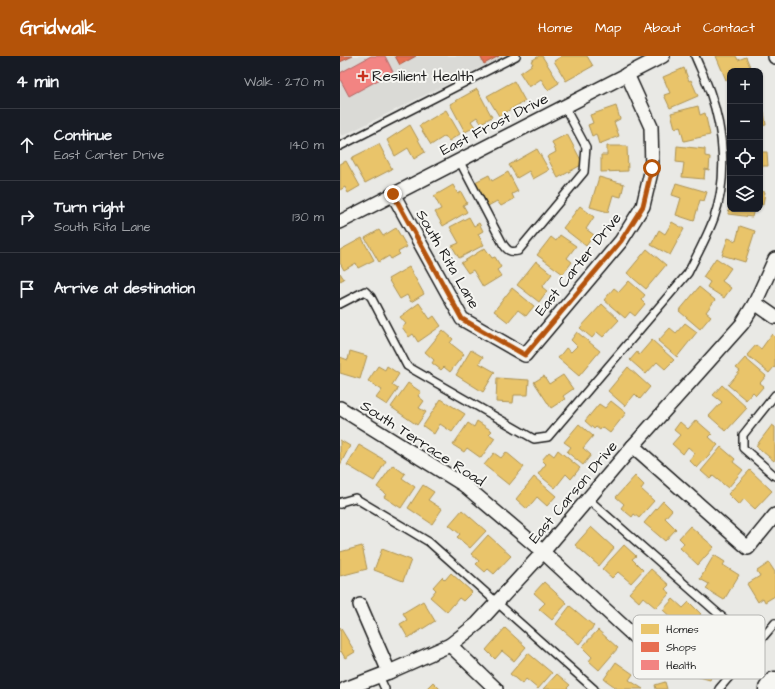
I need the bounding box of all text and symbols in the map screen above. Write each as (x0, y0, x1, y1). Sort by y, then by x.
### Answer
text: Gridwalk (20, 15, 96, 42)
text: Home (538, 18, 573, 38)
text: Map (595, 18, 621, 38)
text: About (643, 18, 681, 38)
text: Contact (703, 18, 755, 38)
place label: Resilient Health (372, 66, 474, 87)
map controls (727, 68, 763, 212)
button: + (727, 68, 763, 104)
text: 4 min (16, 70, 59, 94)
marker: Resilient Health (357, 70, 369, 82)
text: Walk · 270 m (244, 73, 324, 91)
street label: East Frost Drive (436, 88, 552, 161)
button: − (727, 104, 763, 140)
text: Continue (54, 125, 112, 146)
icon: ahead (16, 134, 38, 156)
text: 140 m (290, 136, 324, 154)
button: locate (727, 140, 763, 176)
text: East Carter Drive (54, 146, 164, 164)
route start (643, 159, 661, 177)
button: layers (727, 176, 763, 212)
route end (384, 185, 402, 203)
text: Turn right (54, 197, 125, 218)
icon: right (16, 206, 38, 228)
street label: South Rita Lane (411, 206, 485, 313)
text: 130 m (292, 208, 324, 226)
street label: East Carter Drive (530, 208, 627, 320)
text: South Rita Lane (54, 218, 151, 236)
icon: arrive (16, 278, 38, 300)
text: Arrive at destination (54, 278, 195, 299)
street label: South Terrace Road (356, 395, 489, 492)
street label: East Carson Drive (524, 436, 623, 548)
legend (633, 615, 765, 679)
text: Homes (666, 622, 699, 637)
text: Shops (666, 640, 697, 655)
text: Health (666, 658, 696, 673)

